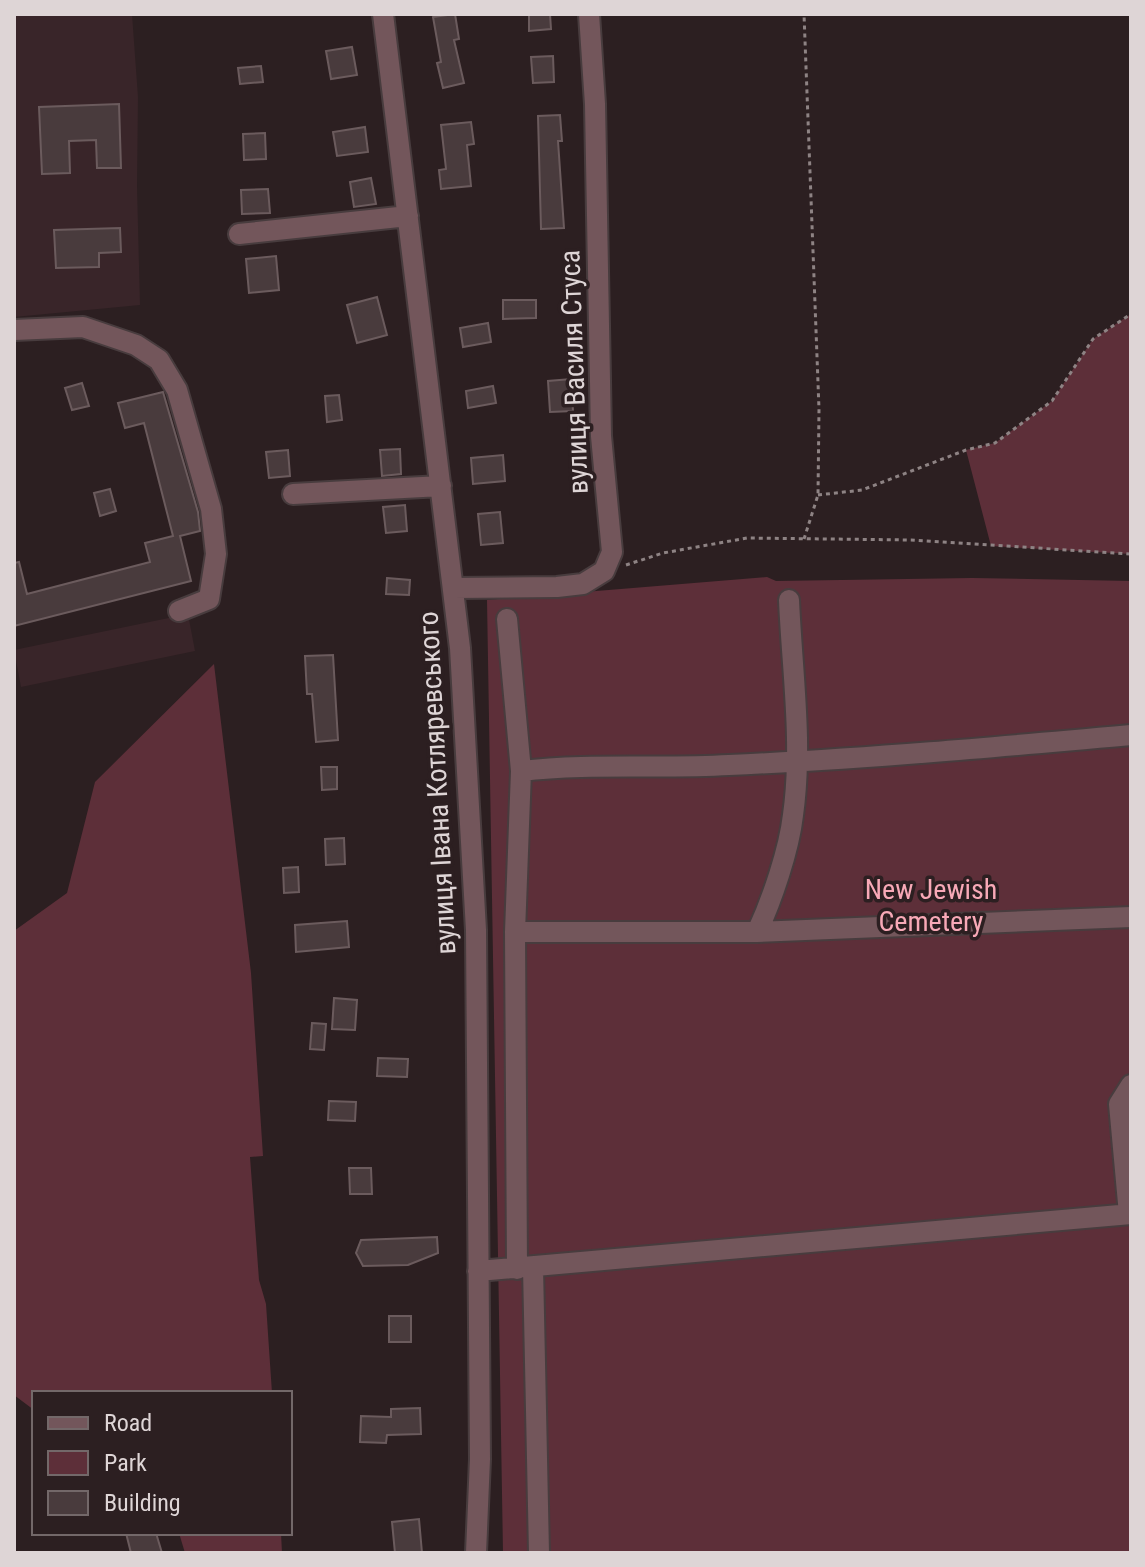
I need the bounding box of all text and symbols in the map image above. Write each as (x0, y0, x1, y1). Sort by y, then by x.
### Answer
street label: вулиця Василя Стуса (553, 249, 595, 495)
street label: вулиця Івана Котляревського (412, 611, 462, 955)
park label: New Jewish Cemetery (865, 873, 997, 938)
legend (32, 1391, 292, 1535)
text: Road (104, 1409, 152, 1437)
text: Park (104, 1449, 147, 1477)
text: Building (104, 1489, 181, 1517)

